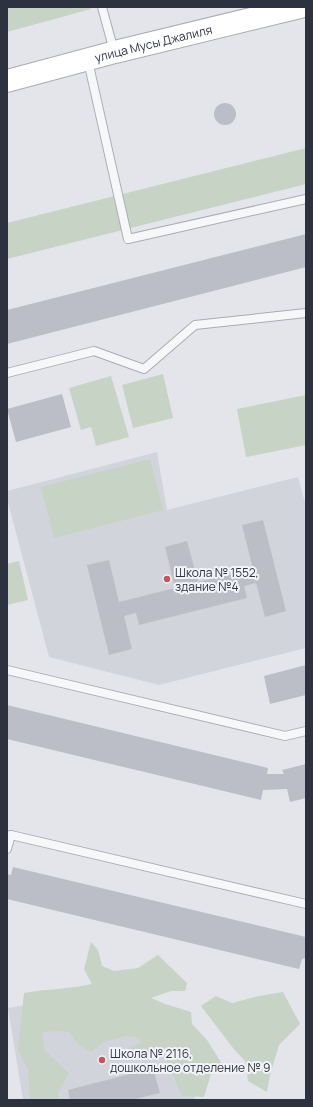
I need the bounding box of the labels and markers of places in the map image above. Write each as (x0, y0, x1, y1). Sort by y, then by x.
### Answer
place label: Школа № 1552, здание №4 (175, 564, 259, 595)
marker: Школа № 1552, здание №4 (162, 574, 172, 584)
place label: Школа № 2116, дошкольное отделение № 9 (110, 1045, 271, 1076)
marker: Школа № 2116, дошкольное отделение № 9 (97, 1055, 107, 1065)

